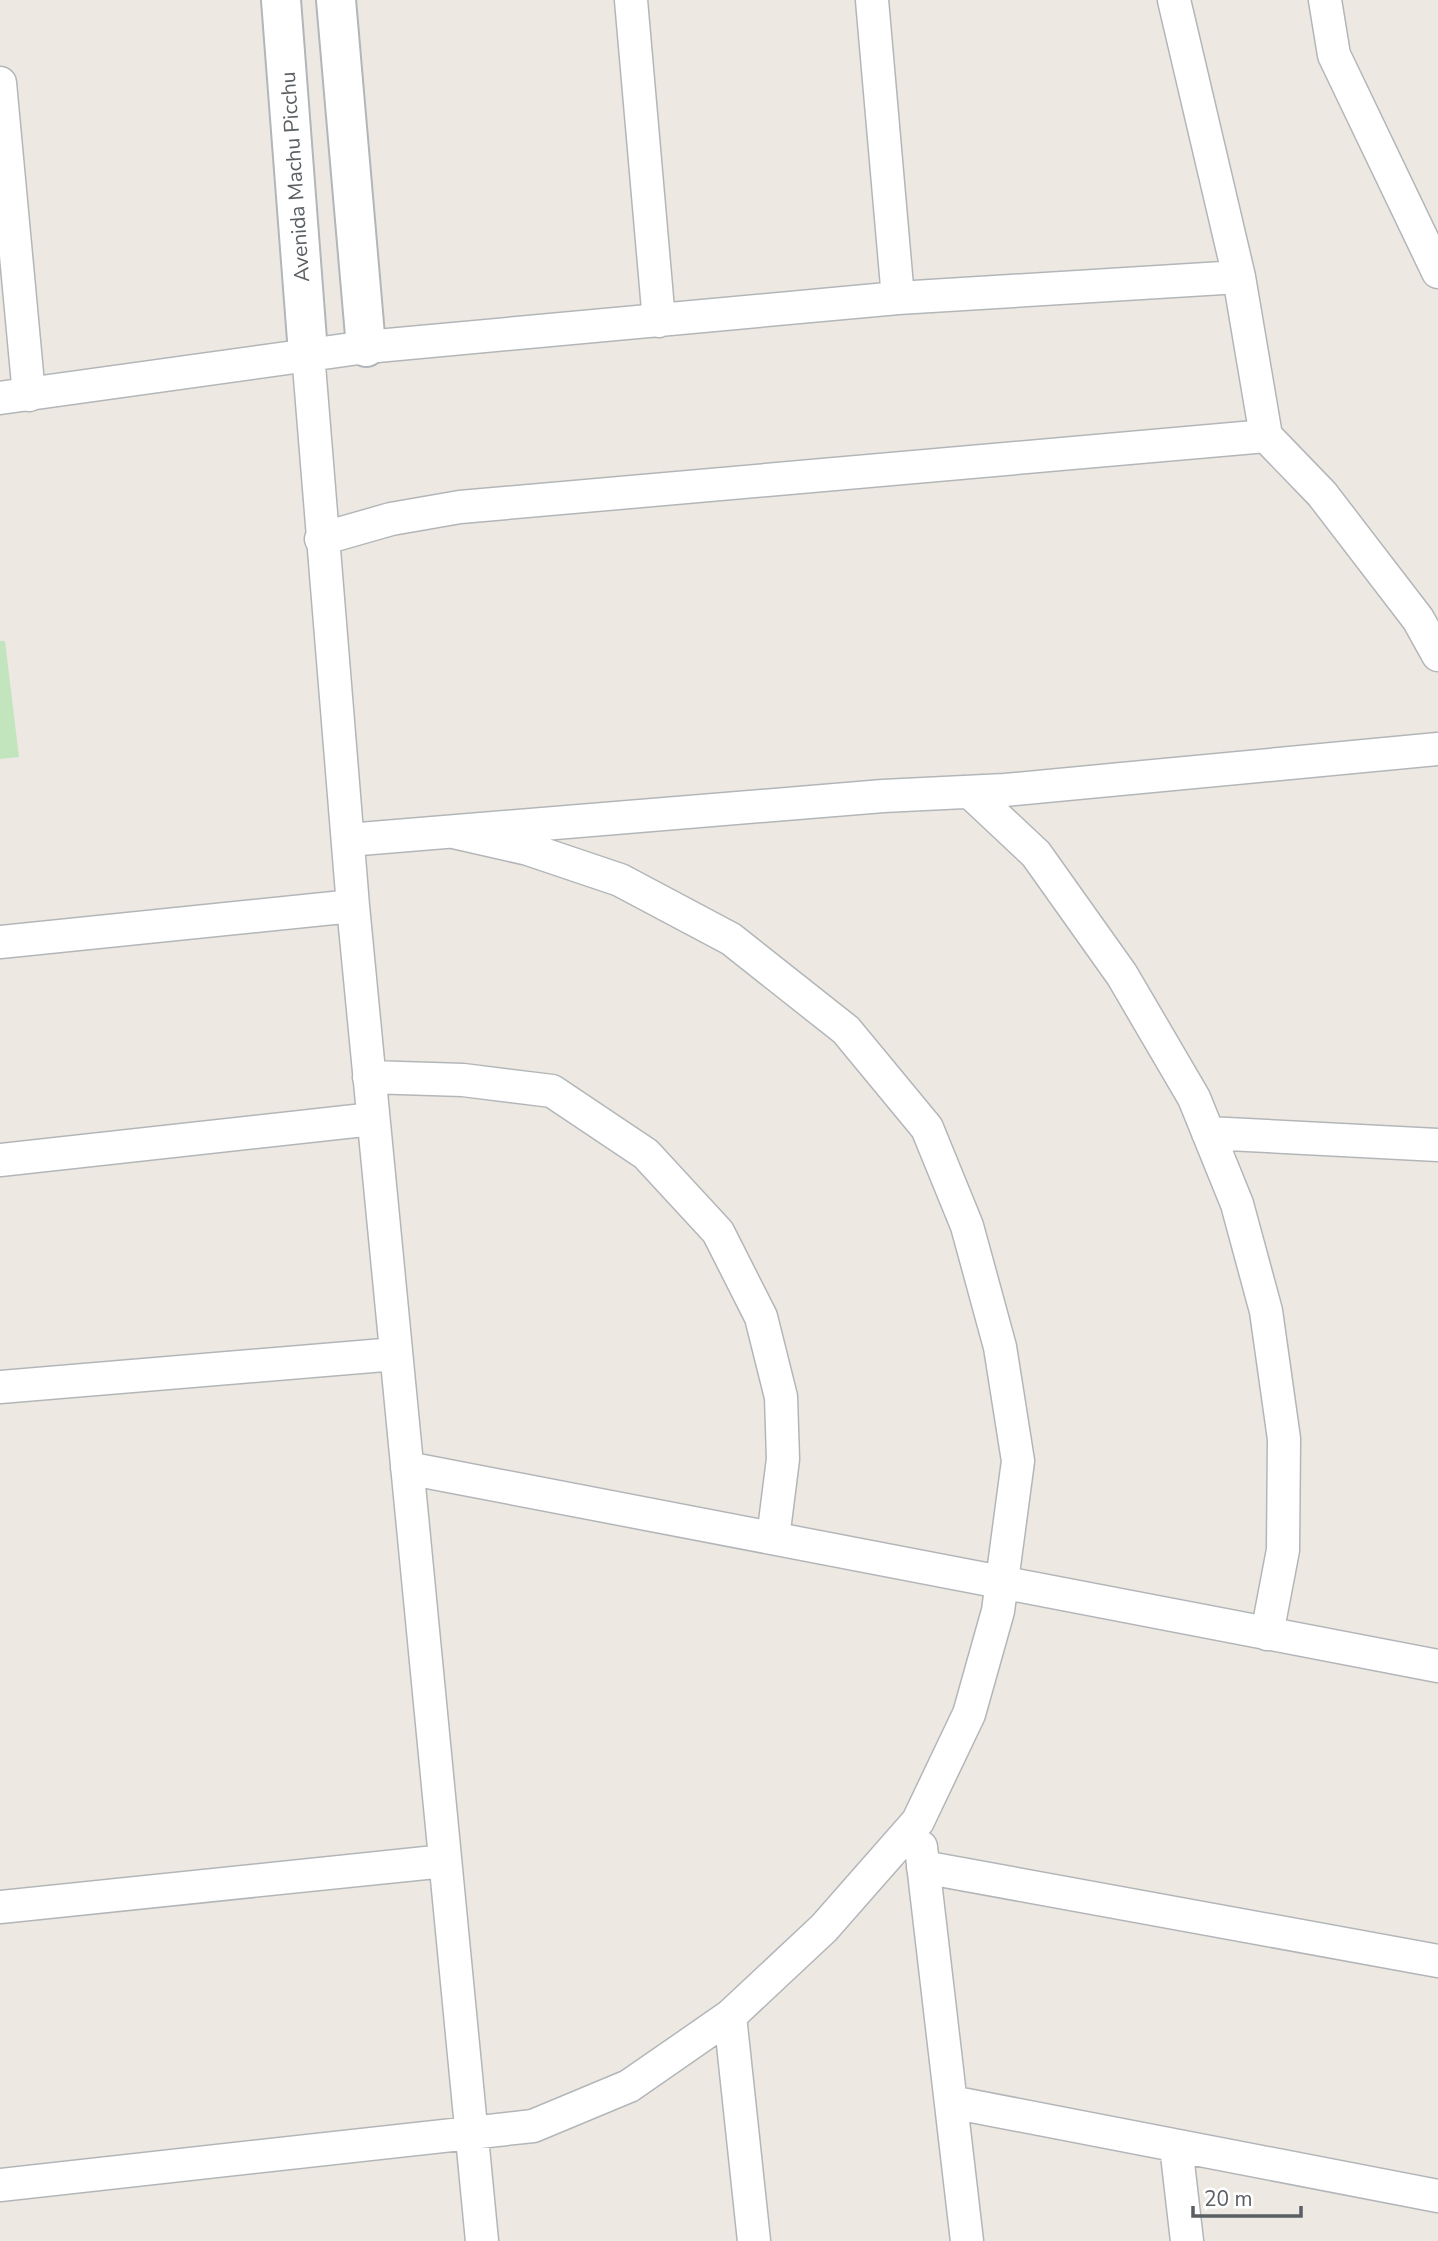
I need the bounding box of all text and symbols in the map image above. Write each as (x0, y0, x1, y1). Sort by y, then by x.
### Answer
street label: Avenida Machu Picchu (274, 71, 316, 283)
scale bar (1193, 2174, 1302, 2218)
text: 20 m (1204, 2185, 1253, 2213)

